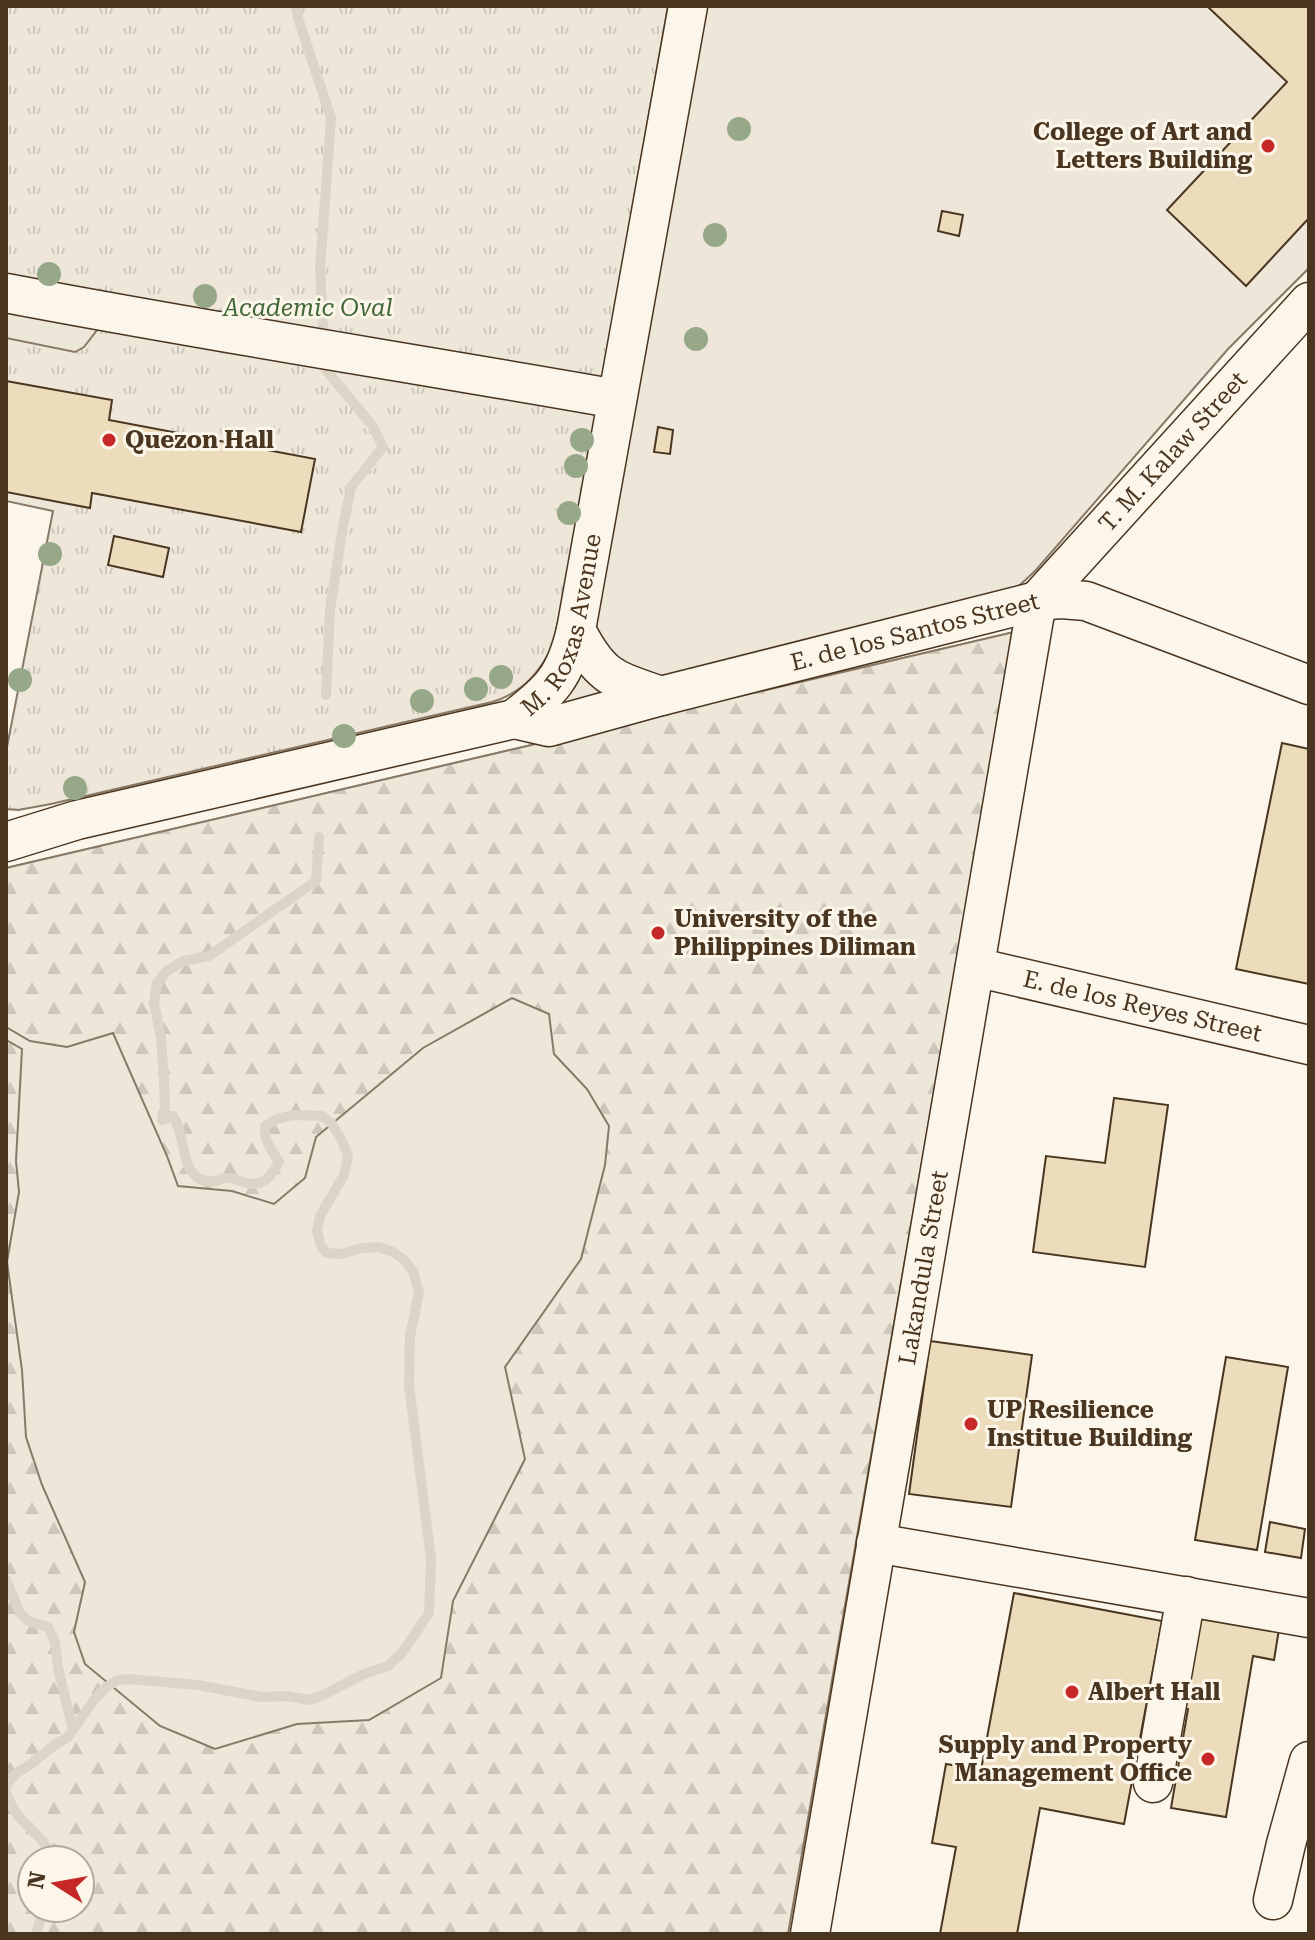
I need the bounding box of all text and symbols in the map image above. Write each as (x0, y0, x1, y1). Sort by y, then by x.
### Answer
place label: College of Art and Letters Building (1033, 118, 1252, 174)
marker: College of Art and Letters Building (1259, 137, 1277, 155)
park label: Academic Oval (221, 294, 393, 322)
street label: T. M. Kalaw Street (1093, 366, 1253, 537)
place label: Quezon Hall (125, 426, 274, 454)
marker: Quezon Hall (100, 431, 118, 449)
street label: M. Roxas Avenue (516, 531, 607, 722)
street label: E. de los Santos Street (788, 587, 1042, 677)
place label: University of the Philippines Diliman (674, 905, 916, 961)
marker: University of the Philippines Diliman (649, 924, 667, 942)
street label: E. de los Reyes Street (1020, 965, 1265, 1048)
street label: Lakandula Street (893, 1168, 954, 1367)
place label: UP Resilience Institue Building (987, 1396, 1192, 1452)
marker: UP Resilience Institue Building (962, 1415, 980, 1433)
place label: Albert Hall (1088, 1678, 1220, 1706)
marker: Albert Hall (1063, 1683, 1081, 1701)
place label: Supply and Property Management Office (939, 1731, 1192, 1787)
marker: Supply and Property Management Office (1199, 1750, 1217, 1768)
north arrow (16, 1844, 96, 1924)
text: N (23, 1870, 51, 1891)

